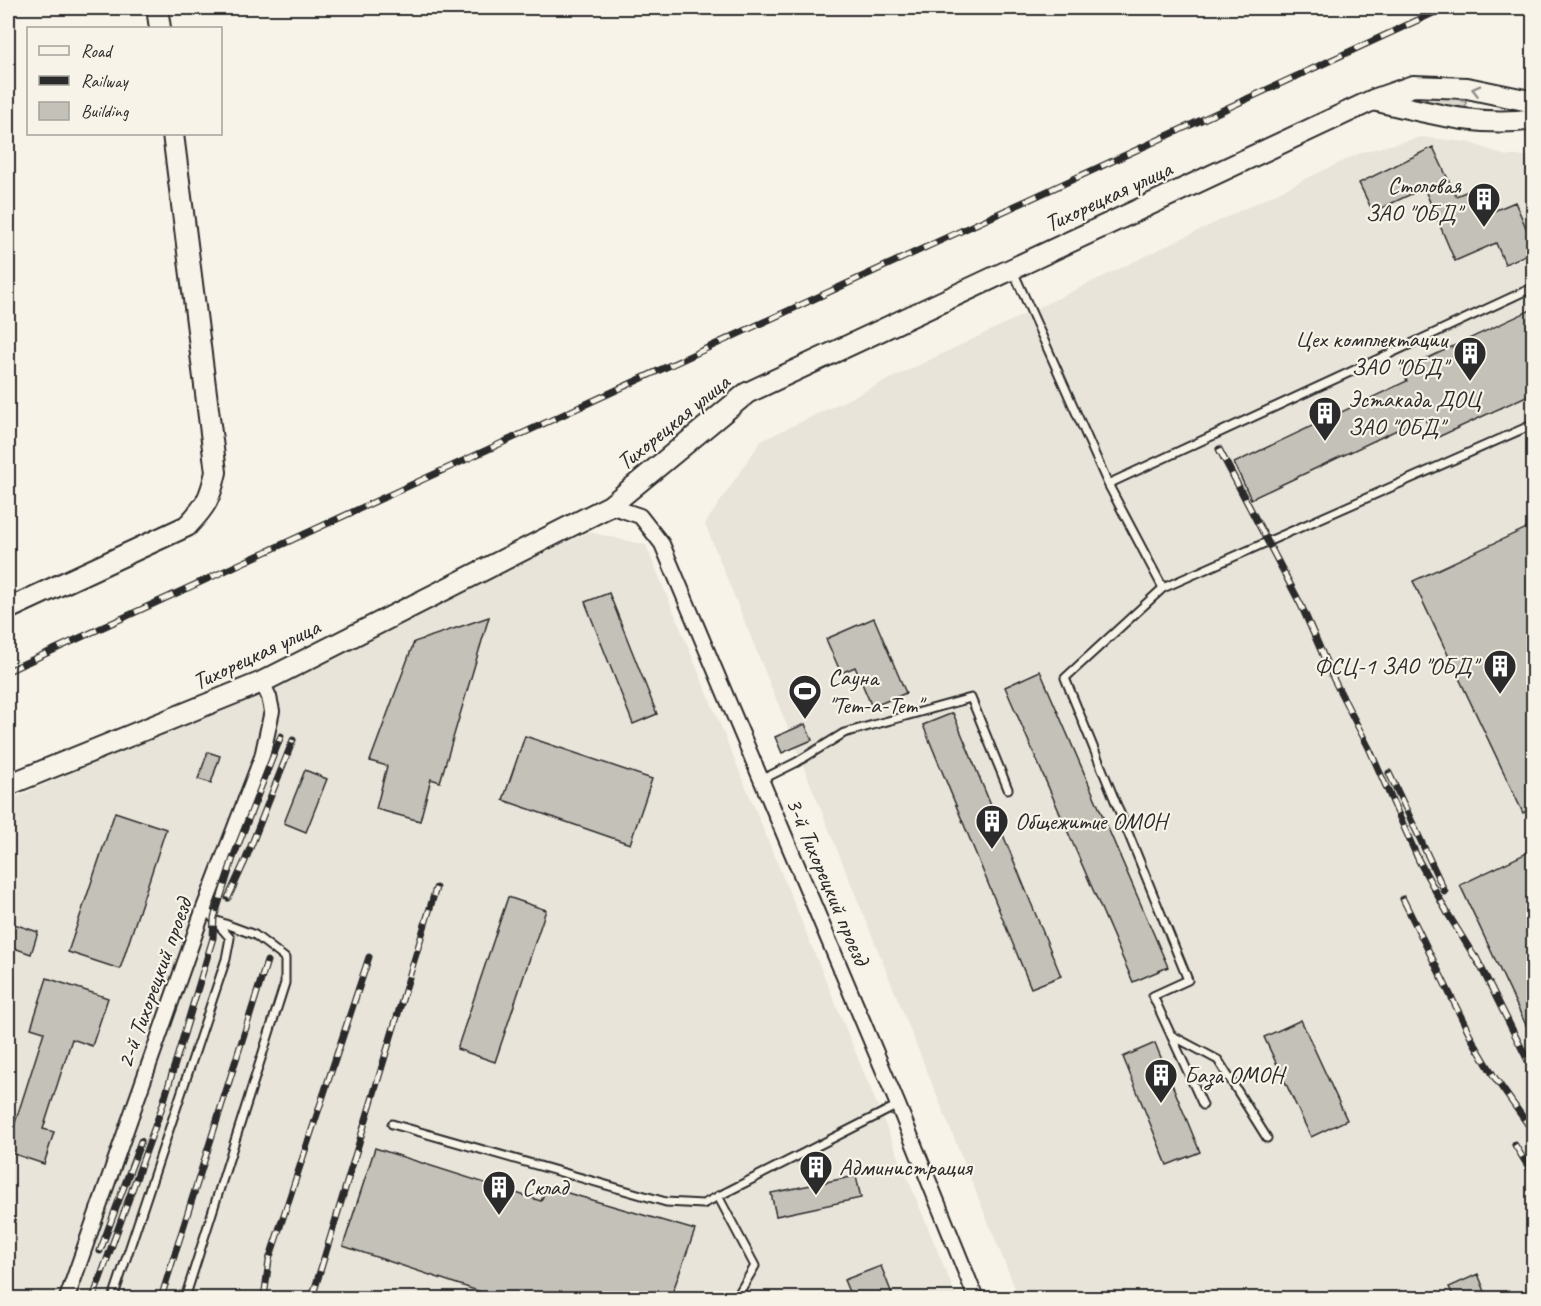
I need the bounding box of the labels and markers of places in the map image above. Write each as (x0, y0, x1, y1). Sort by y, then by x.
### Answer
place label: Столовая ЗАО "ОБД" (1365, 170, 1466, 228)
building icon: Столовая ЗАО "ОБД" (1466, 181, 1502, 228)
place label: Цех комплектации ЗАО "ОБД" (1295, 324, 1452, 382)
building icon: Цех комплектации ЗАО "ОБД" (1452, 335, 1488, 382)
place label: Эстакада ДОЦ ЗАО "ОБД" (1348, 384, 1483, 442)
building icon: Эстакада ДОЦ ЗАО "ОБД" (1307, 395, 1343, 442)
building icon: ФСЦ-1 ЗАО "ОБД" (1482, 648, 1518, 695)
place label: ФСЦ-1 ЗАО "ОБД" (1314, 651, 1482, 681)
place label: Сауна "Тет-а-Тет" (828, 662, 928, 720)
sports icon: Сауна "Тет-а-Тет" (787, 673, 823, 720)
building icon: Общежитие ОМОН (974, 803, 1010, 850)
place label: Общежитие ОМОН (1015, 806, 1170, 836)
building icon: База ОМОН (1143, 1057, 1179, 1104)
place label: База ОМОН (1184, 1060, 1288, 1091)
building icon: Администрация (798, 1149, 834, 1196)
place label: Администрация (839, 1152, 973, 1182)
building icon: Склад (481, 1169, 517, 1216)
place label: Склад (522, 1172, 571, 1202)

